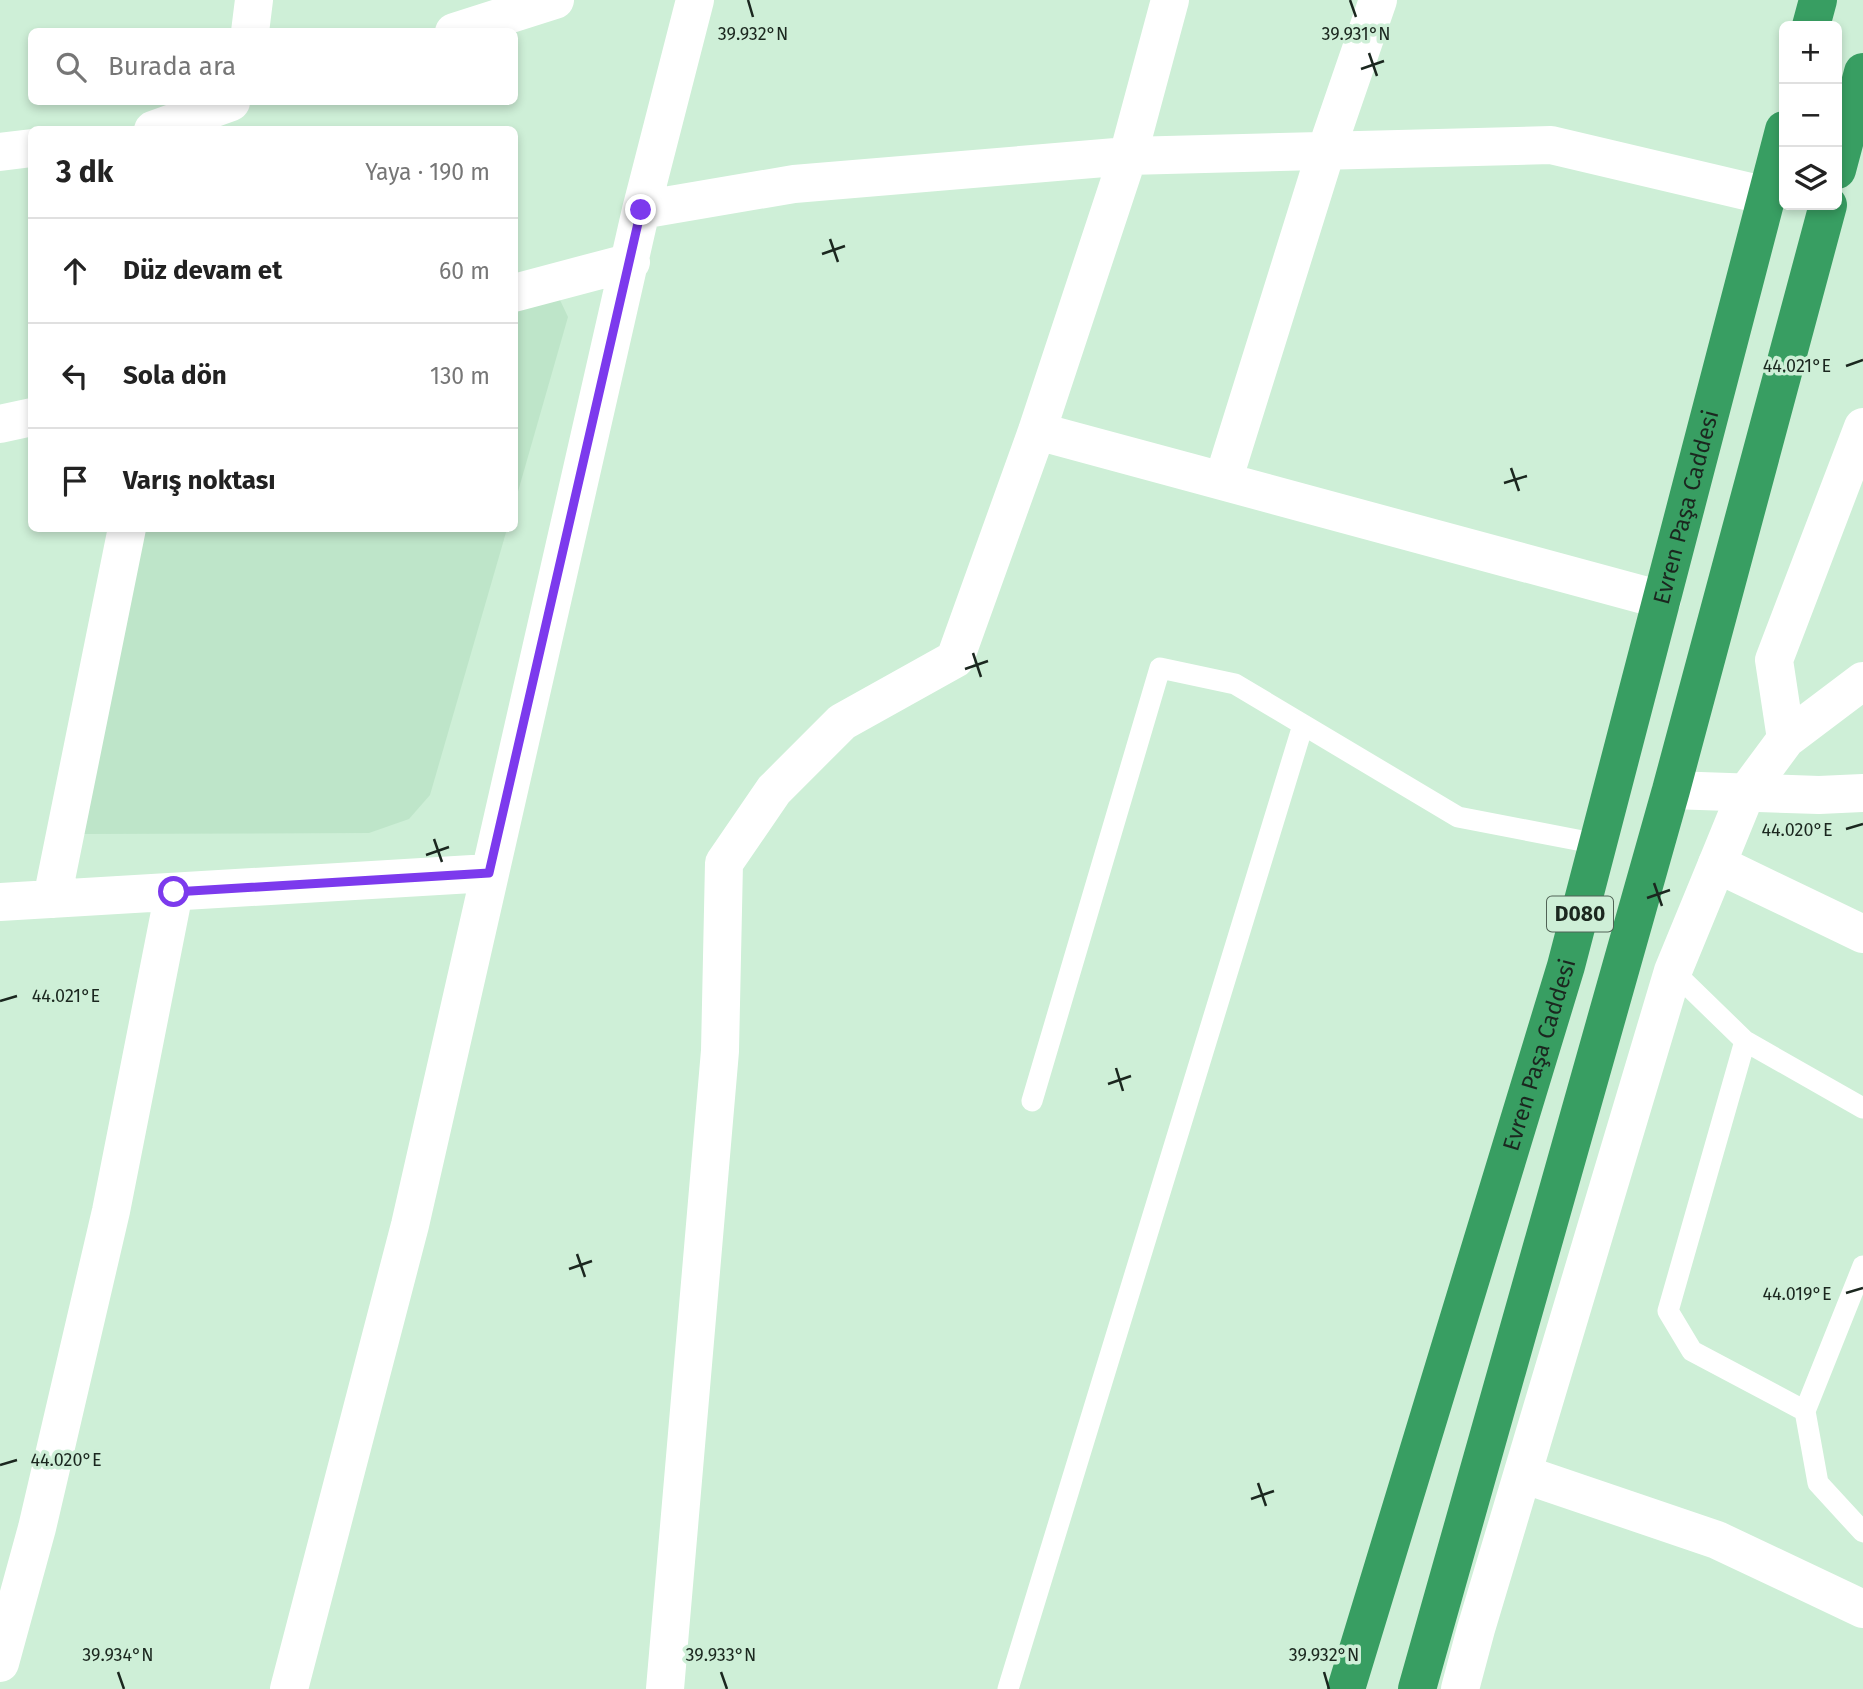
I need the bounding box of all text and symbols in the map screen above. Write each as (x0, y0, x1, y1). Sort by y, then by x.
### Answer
map controls (1779, 21, 1842, 210)
button: + (1779, 21, 1842, 84)
text: 39.932°N (718, 23, 788, 45)
text: 39.931°N (1321, 23, 1391, 45)
search box (28, 28, 518, 105)
icon: search (52, 48, 90, 86)
text: Burada ara (108, 51, 236, 82)
button: − (1779, 84, 1842, 147)
button: layers (1779, 147, 1842, 210)
text: 3 dk (56, 154, 113, 190)
text: Yaya · 190 m (365, 158, 490, 186)
route end (625, 194, 656, 225)
icon: ahead (56, 252, 94, 290)
text: Düz devam et (123, 255, 282, 286)
text: 60 m (439, 257, 490, 285)
text: 44.021°E (1763, 355, 1831, 377)
icon: left (56, 357, 94, 395)
text: Sola dön (123, 360, 227, 391)
text: 130 m (430, 362, 490, 390)
street label: Evren Paşa Caddesi (1647, 407, 1724, 607)
icon: arrive (56, 462, 94, 500)
text: Varış noktası (123, 465, 276, 496)
text: 44.020°E (1761, 819, 1833, 841)
route start (158, 876, 189, 907)
road number: D080 (1547, 897, 1613, 932)
street label: Evren Paşa Caddesi (1497, 956, 1581, 1154)
text: 44.021°E (32, 985, 100, 1007)
text: 44.019°E (1762, 1283, 1832, 1305)
text: 44.020°E (30, 1449, 102, 1471)
text: 39.934°N (82, 1644, 154, 1666)
text: 39.933°N (686, 1644, 756, 1666)
text: 39.932°N (1289, 1644, 1359, 1666)

